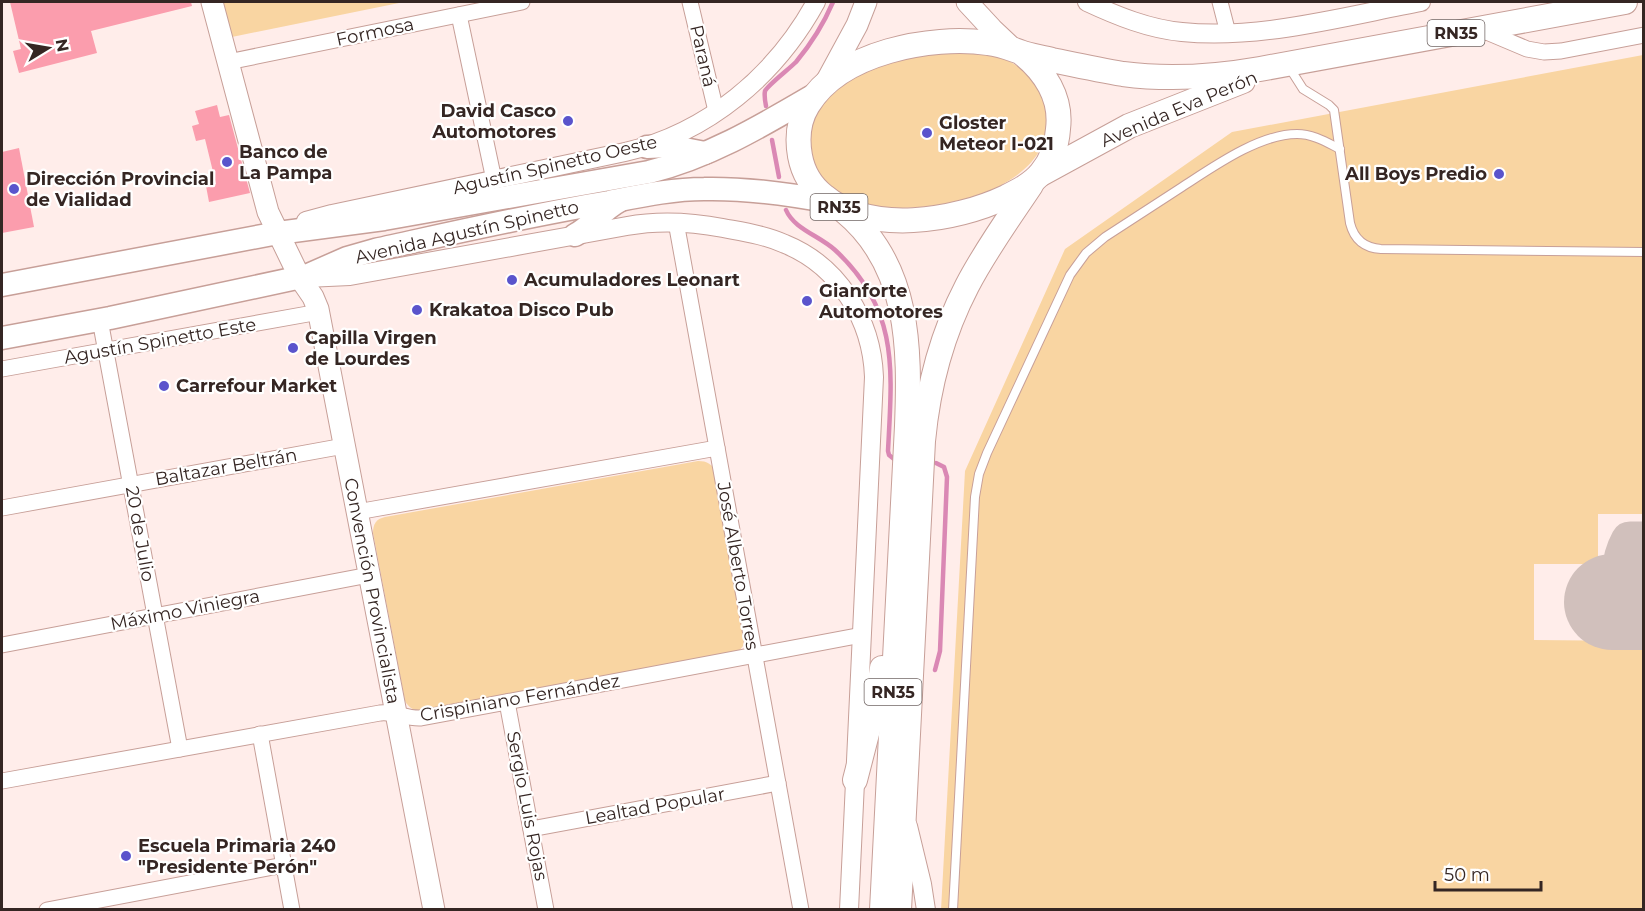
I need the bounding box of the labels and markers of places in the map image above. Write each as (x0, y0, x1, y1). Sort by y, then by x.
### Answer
place label: David Casco Automotores (431, 100, 556, 143)
place label: Gloster Meteor I-021 (939, 112, 1054, 155)
marker: David Casco Automotores (561, 114, 575, 128)
marker: Gloster Meteor I-021 (920, 126, 934, 140)
place label: Banco de La Pampa (239, 141, 332, 184)
marker: Banco de La Pampa (220, 155, 234, 169)
place label: All Boys Predio (1344, 163, 1487, 185)
marker: All Boys Predio (1492, 167, 1506, 181)
place label: Dirección Provincial de Vialidad (26, 168, 214, 211)
marker: Dirección Provincial de Vialidad (7, 182, 21, 196)
place label: Acumuladores Leonart (523, 269, 740, 291)
marker: Acumuladores Leonart (505, 273, 519, 287)
place label: Gianforte Automotores (818, 280, 943, 323)
marker: Gianforte Automotores (800, 294, 814, 308)
place label: Krakatoa Disco Pub (429, 299, 614, 321)
marker: Krakatoa Disco Pub (410, 303, 424, 317)
place label: Capilla Virgen de Lourdes (305, 327, 437, 370)
marker: Capilla Virgen de Lourdes (286, 341, 300, 355)
place label: Carrefour Market (176, 375, 337, 397)
marker: Carrefour Market (157, 379, 171, 393)
place label: Escuela Primaria 240 "Presidente Perón" (138, 835, 336, 878)
marker: Escuela Primaria 240 "Presidente Perón" (119, 849, 133, 863)

